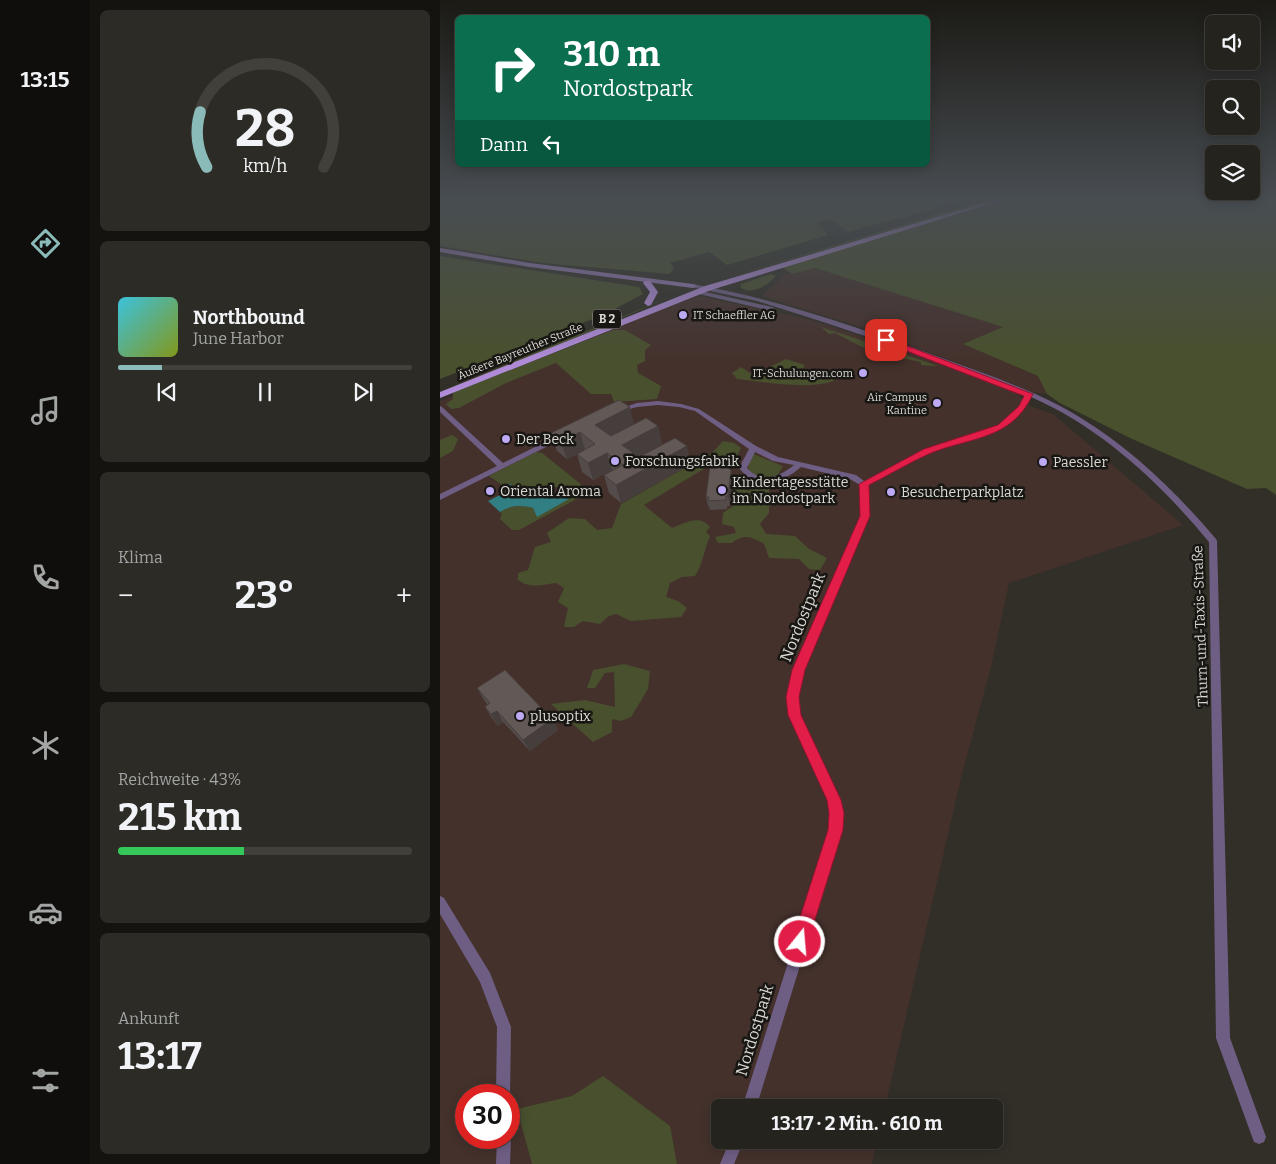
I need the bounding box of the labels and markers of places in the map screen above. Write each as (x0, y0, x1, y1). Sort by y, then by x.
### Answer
marker: IT Schaeffler AG (677, 309, 689, 321)
place label: IT Schaeffler AG (693, 309, 775, 322)
pin (865, 319, 907, 361)
place label: IT-Schulungen.com (753, 367, 853, 380)
marker: IT-Schulungen.com (857, 367, 869, 379)
place label: Air Campus Kantine (867, 391, 927, 417)
marker: Air Campus Kantine (931, 397, 943, 409)
place label: Der Beck (516, 431, 574, 448)
marker: Der Beck (500, 433, 512, 445)
place label: Forschungsfabrik (625, 453, 739, 470)
place label: Paessler (1053, 454, 1108, 471)
marker: Forschungsfabrik (609, 455, 621, 467)
marker: Paessler (1037, 456, 1049, 468)
place label: Kindertagesstätte im Nordostpark (732, 474, 848, 507)
place label: Oriental Aroma (500, 483, 601, 500)
marker: Kindertagesstätte im Nordostpark (716, 484, 728, 496)
place label: Besucherparkplatz (901, 484, 1024, 501)
marker: Oriental Aroma (484, 485, 496, 497)
marker: Besucherparkplatz (885, 486, 897, 498)
place label: plusoptix (530, 708, 591, 725)
marker: plusoptix (514, 710, 526, 722)

